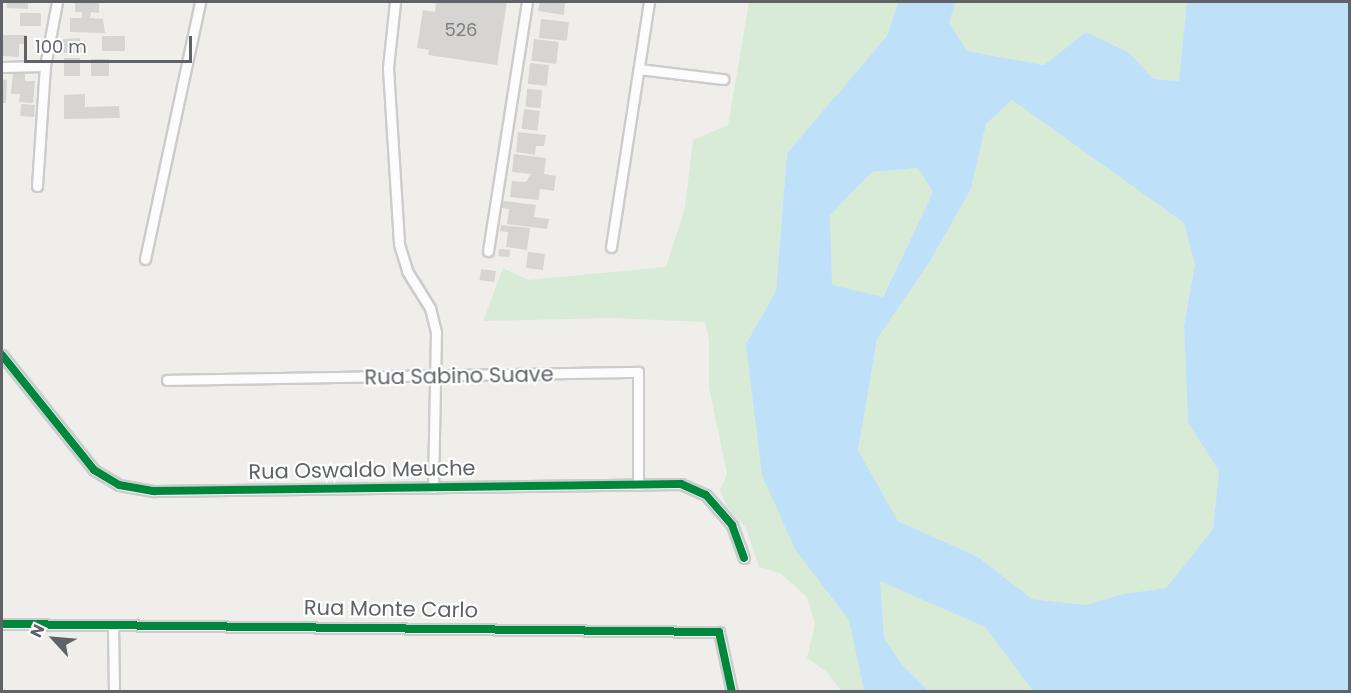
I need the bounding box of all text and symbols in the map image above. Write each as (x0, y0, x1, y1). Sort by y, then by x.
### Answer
house number: 526 (444, 19, 478, 41)
scale bar (27, 24, 195, 62)
text: 100 m (35, 34, 87, 59)
street label: Rua Sabino Suave (364, 362, 554, 390)
street label: Rua Oswaldo Meuche (248, 455, 476, 485)
street label: Rua Monte Carlo (304, 595, 478, 623)
north arrow (24, 609, 84, 669)
text: N (24, 620, 50, 641)

